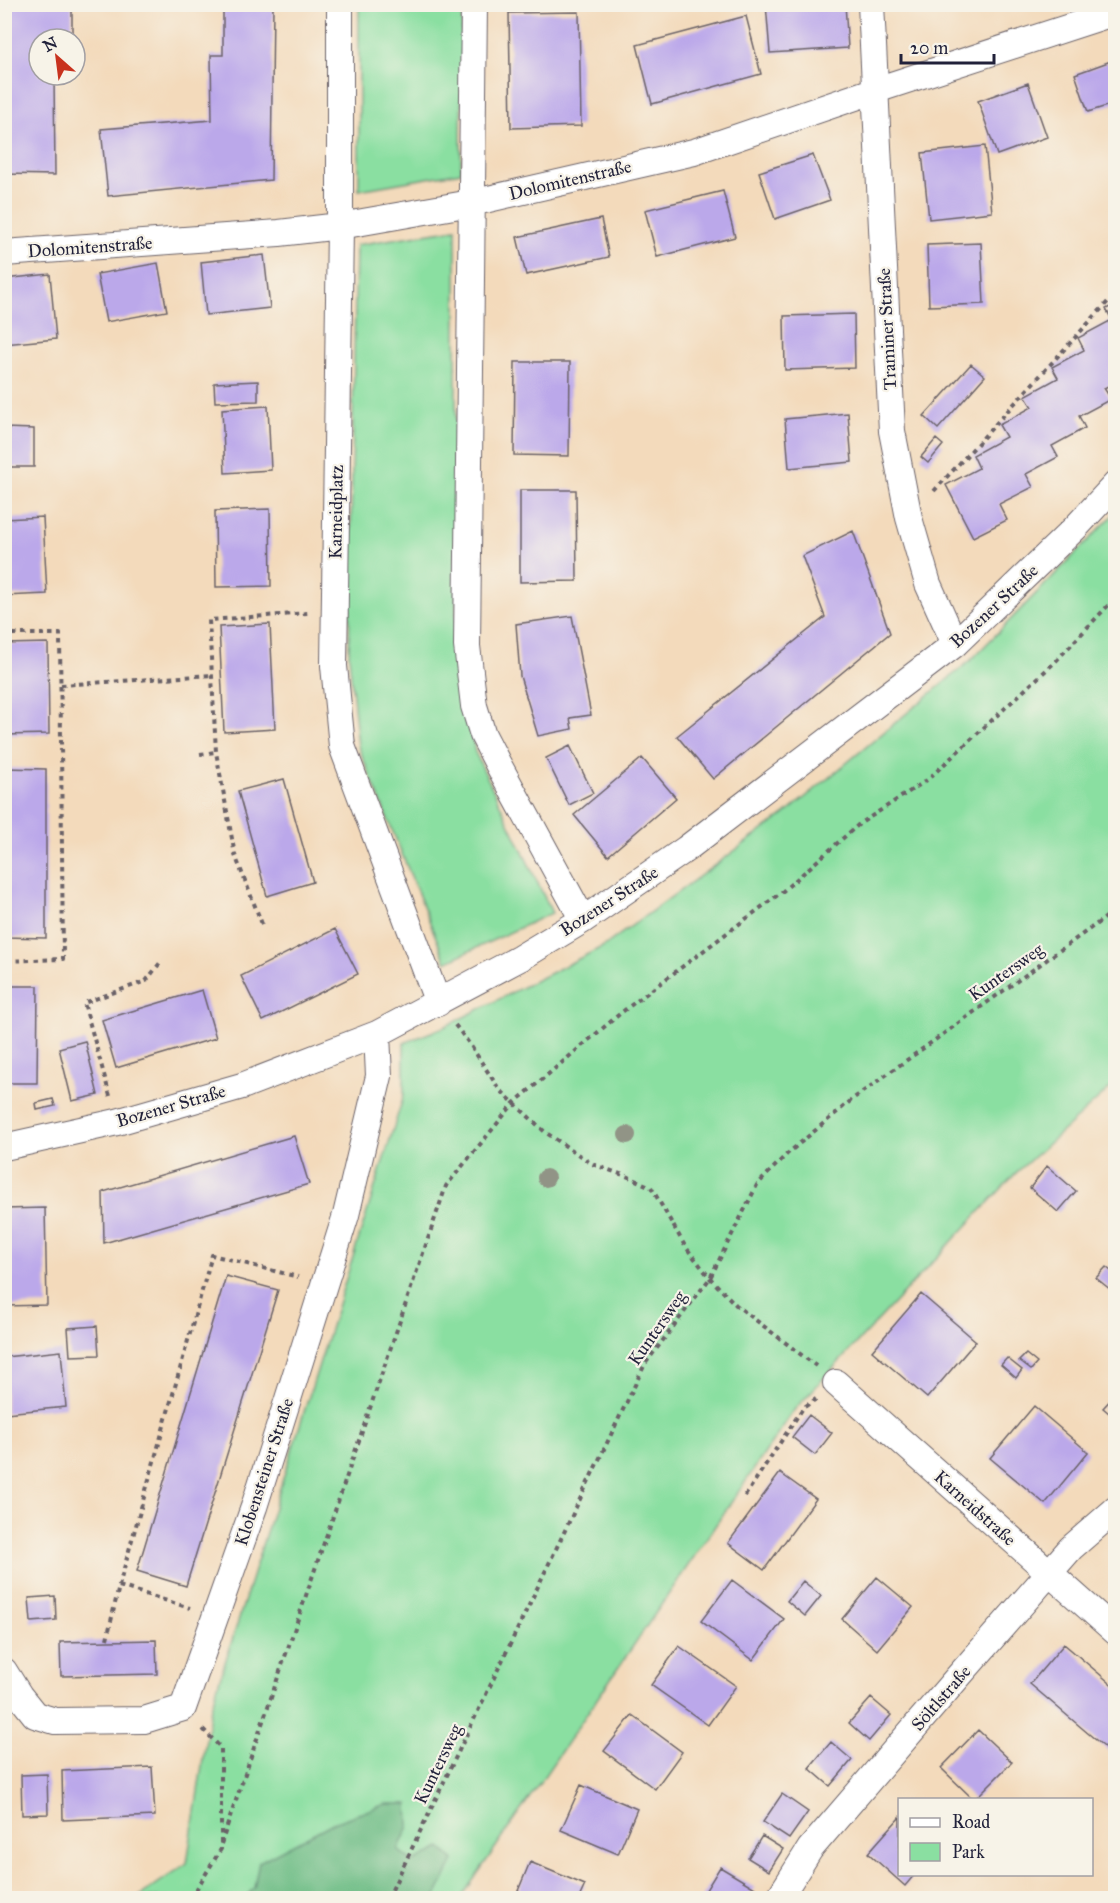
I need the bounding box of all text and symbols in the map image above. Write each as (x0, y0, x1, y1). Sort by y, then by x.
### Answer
north arrow (27, 27, 87, 87)
scale bar (901, 27, 994, 65)
text: N (40, 32, 61, 56)
text: 20 m (910, 37, 948, 59)
street label: Dolomitenstraße (507, 155, 633, 205)
street label: Dolomitenstraße (27, 232, 153, 262)
street label: Traminer Straße (873, 267, 901, 391)
street label: Karneidplatz (324, 465, 348, 559)
street label: Bozener Straße (945, 560, 1043, 652)
street label: Bozener Straße (556, 861, 662, 941)
street label: Kuntersweg (964, 938, 1049, 1007)
street label: Bozener Straße (114, 1080, 228, 1132)
street label: Kuntersweg (623, 1286, 692, 1370)
street label: Klobensteiner Straße (230, 1395, 298, 1549)
street label: Karneidstraße (930, 1466, 1020, 1550)
street label: Söltlstraße (907, 1661, 975, 1735)
street label: Kuntersweg (409, 1720, 468, 1808)
legend (898, 1798, 1093, 1876)
text: Road (952, 1811, 990, 1833)
text: Park (952, 1841, 985, 1863)

